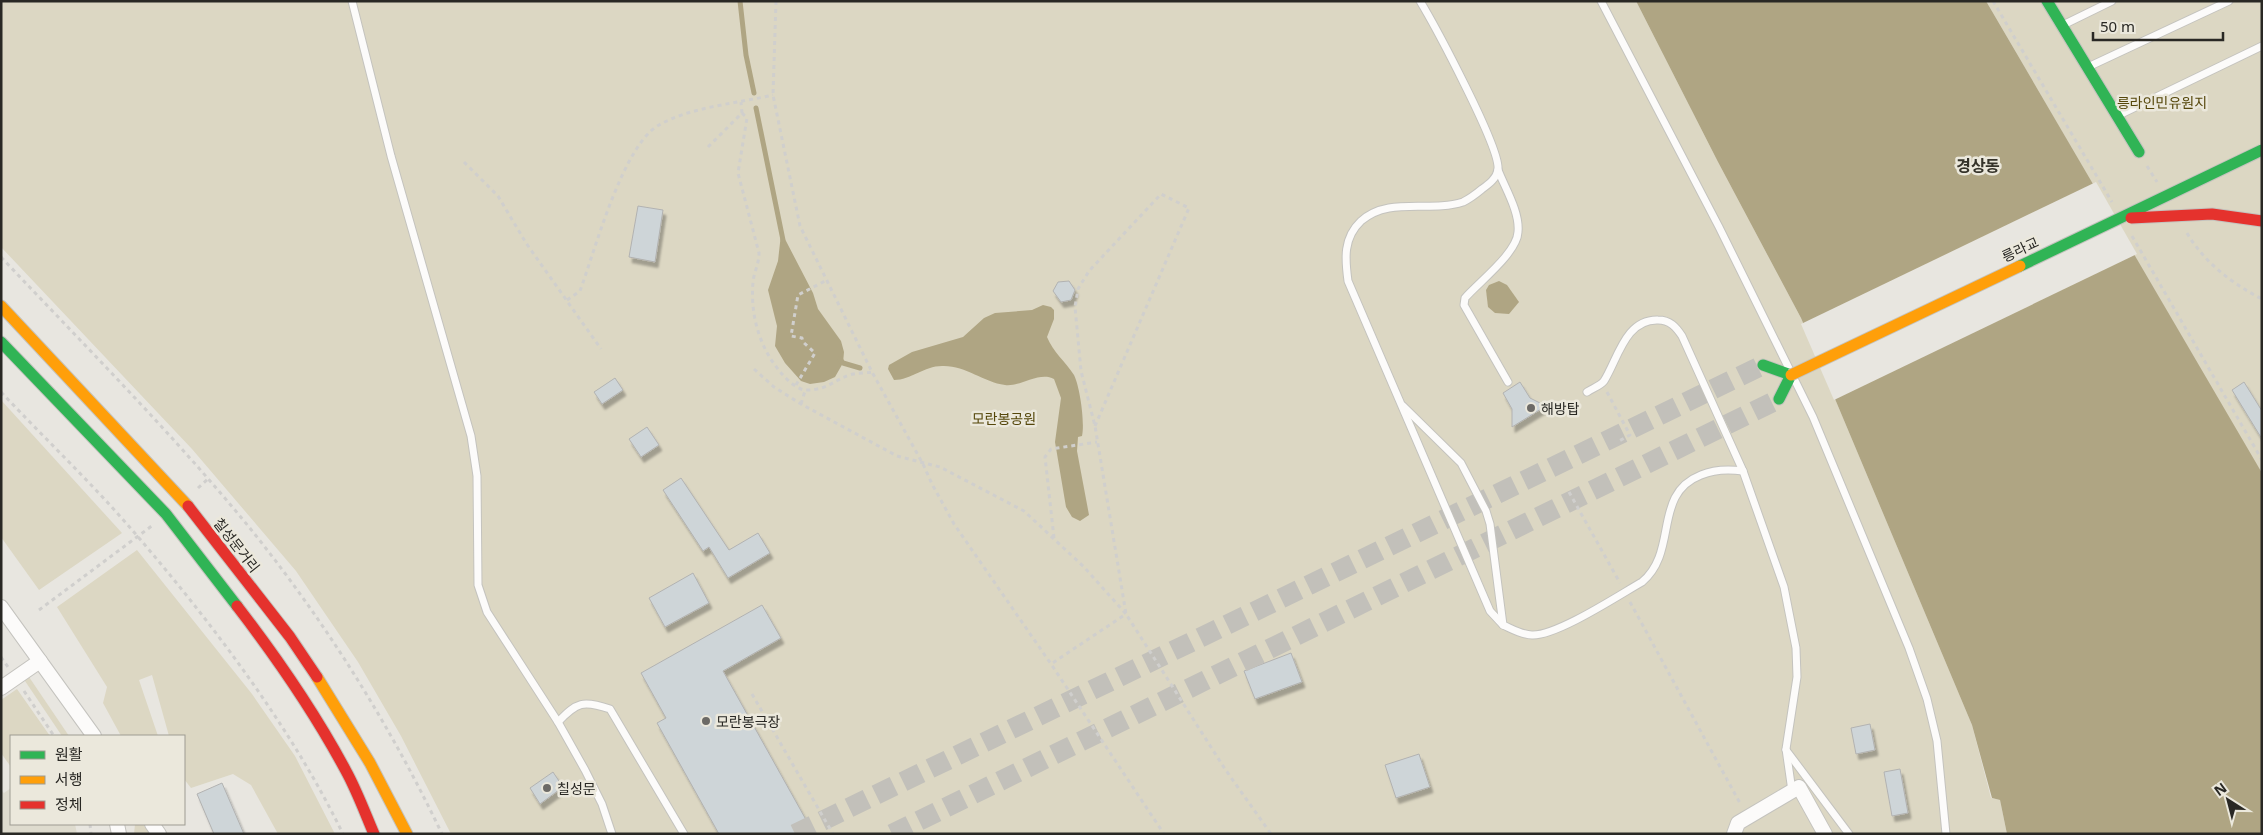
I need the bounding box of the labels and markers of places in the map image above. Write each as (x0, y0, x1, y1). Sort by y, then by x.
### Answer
place label: 해방탑 (1541, 399, 1580, 418)
marker: 해방탑 (1525, 402, 1537, 414)
place label: 모란봉극장 (716, 712, 781, 731)
marker: 모란봉극장 (700, 715, 712, 727)
place label: 칠성문 (557, 779, 596, 798)
marker: 칠성문 (541, 782, 553, 794)

